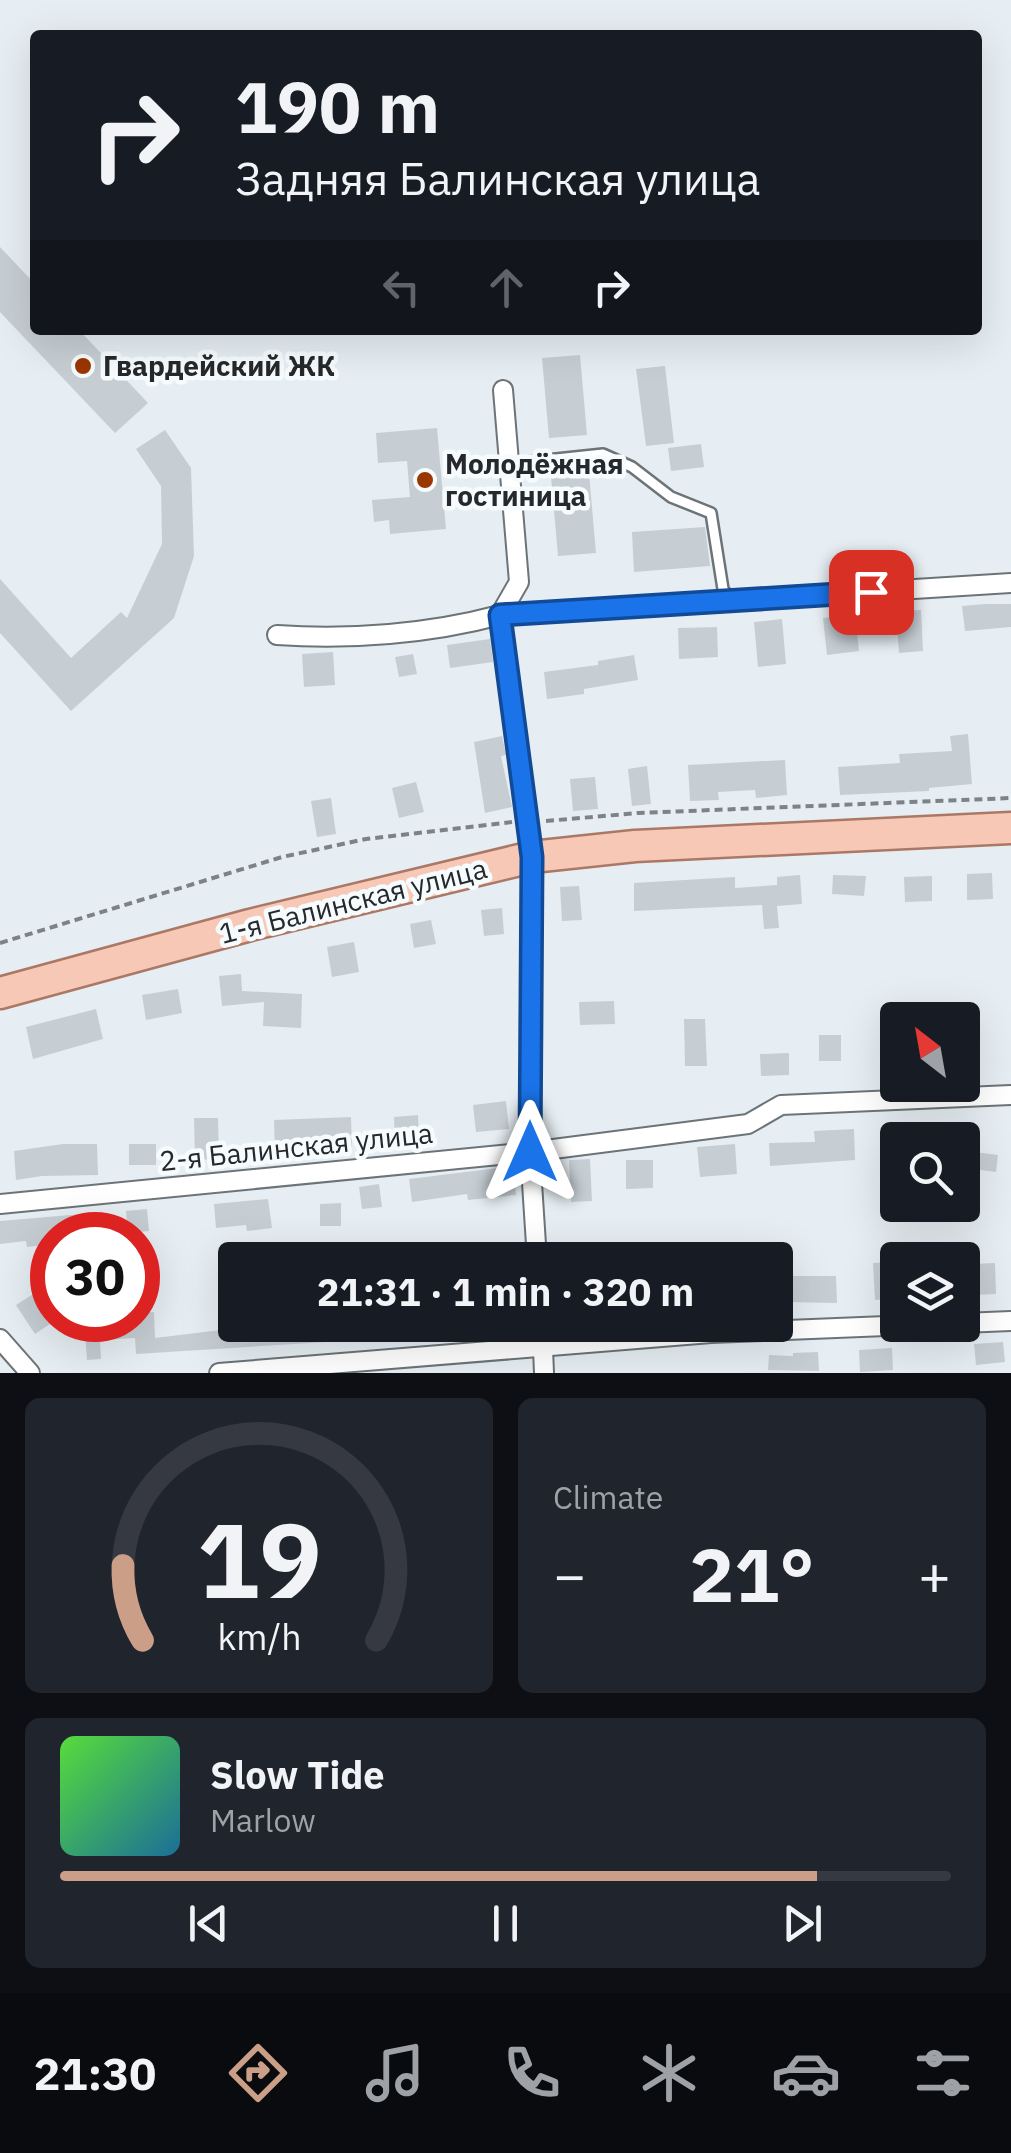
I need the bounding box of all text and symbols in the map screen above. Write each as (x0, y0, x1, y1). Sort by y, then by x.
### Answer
text: 190 m (235, 61, 440, 152)
icon: right (70, 70, 200, 200)
text: Задняя Балинская улица (235, 149, 761, 207)
icon: left (374, 260, 429, 315)
icon: ahead (479, 260, 534, 315)
icon: right (584, 260, 639, 315)
place label: Гвардейский ЖК (103, 347, 335, 384)
marker: Гвардейский ЖК (72, 355, 94, 377)
place label: Молодёжная гостиница (445, 445, 624, 514)
marker: Молодёжная гостиница (414, 469, 436, 491)
pin (829, 550, 914, 635)
icon: arrive (844, 565, 899, 620)
street label: 1-я Балинская улица (215, 849, 491, 952)
north arrow (880, 1002, 980, 1102)
map controls (880, 1002, 980, 1342)
position arrow (478, 1100, 582, 1204)
street label: 2-я Балинская улица (157, 1114, 435, 1179)
button: search (880, 1122, 980, 1222)
speed limit sign: 30 (30, 1212, 160, 1342)
button: layers (880, 1242, 980, 1342)
text: 21:31 · 1 min · 320 m (317, 1267, 694, 1316)
text: Climate (553, 1476, 663, 1518)
text: 19 (197, 1491, 321, 1627)
text: 21° (689, 1525, 815, 1623)
text: − (553, 1539, 586, 1610)
text: + (918, 1539, 951, 1610)
text: km/h (217, 1613, 301, 1660)
text: Slow Tide (210, 1750, 385, 1799)
text: Marlow (210, 1799, 316, 1841)
icon: previous (181, 1896, 236, 1951)
icon: pause (478, 1896, 533, 1951)
icon: next (775, 1896, 830, 1951)
icon: directions (223, 2038, 293, 2108)
icon: music (360, 2038, 430, 2108)
icon: phone (497, 2038, 567, 2108)
icon: climate (634, 2038, 704, 2108)
icon: car (771, 2038, 841, 2108)
icon: filters (908, 2038, 978, 2108)
text: 21:30 (33, 2044, 156, 2102)

